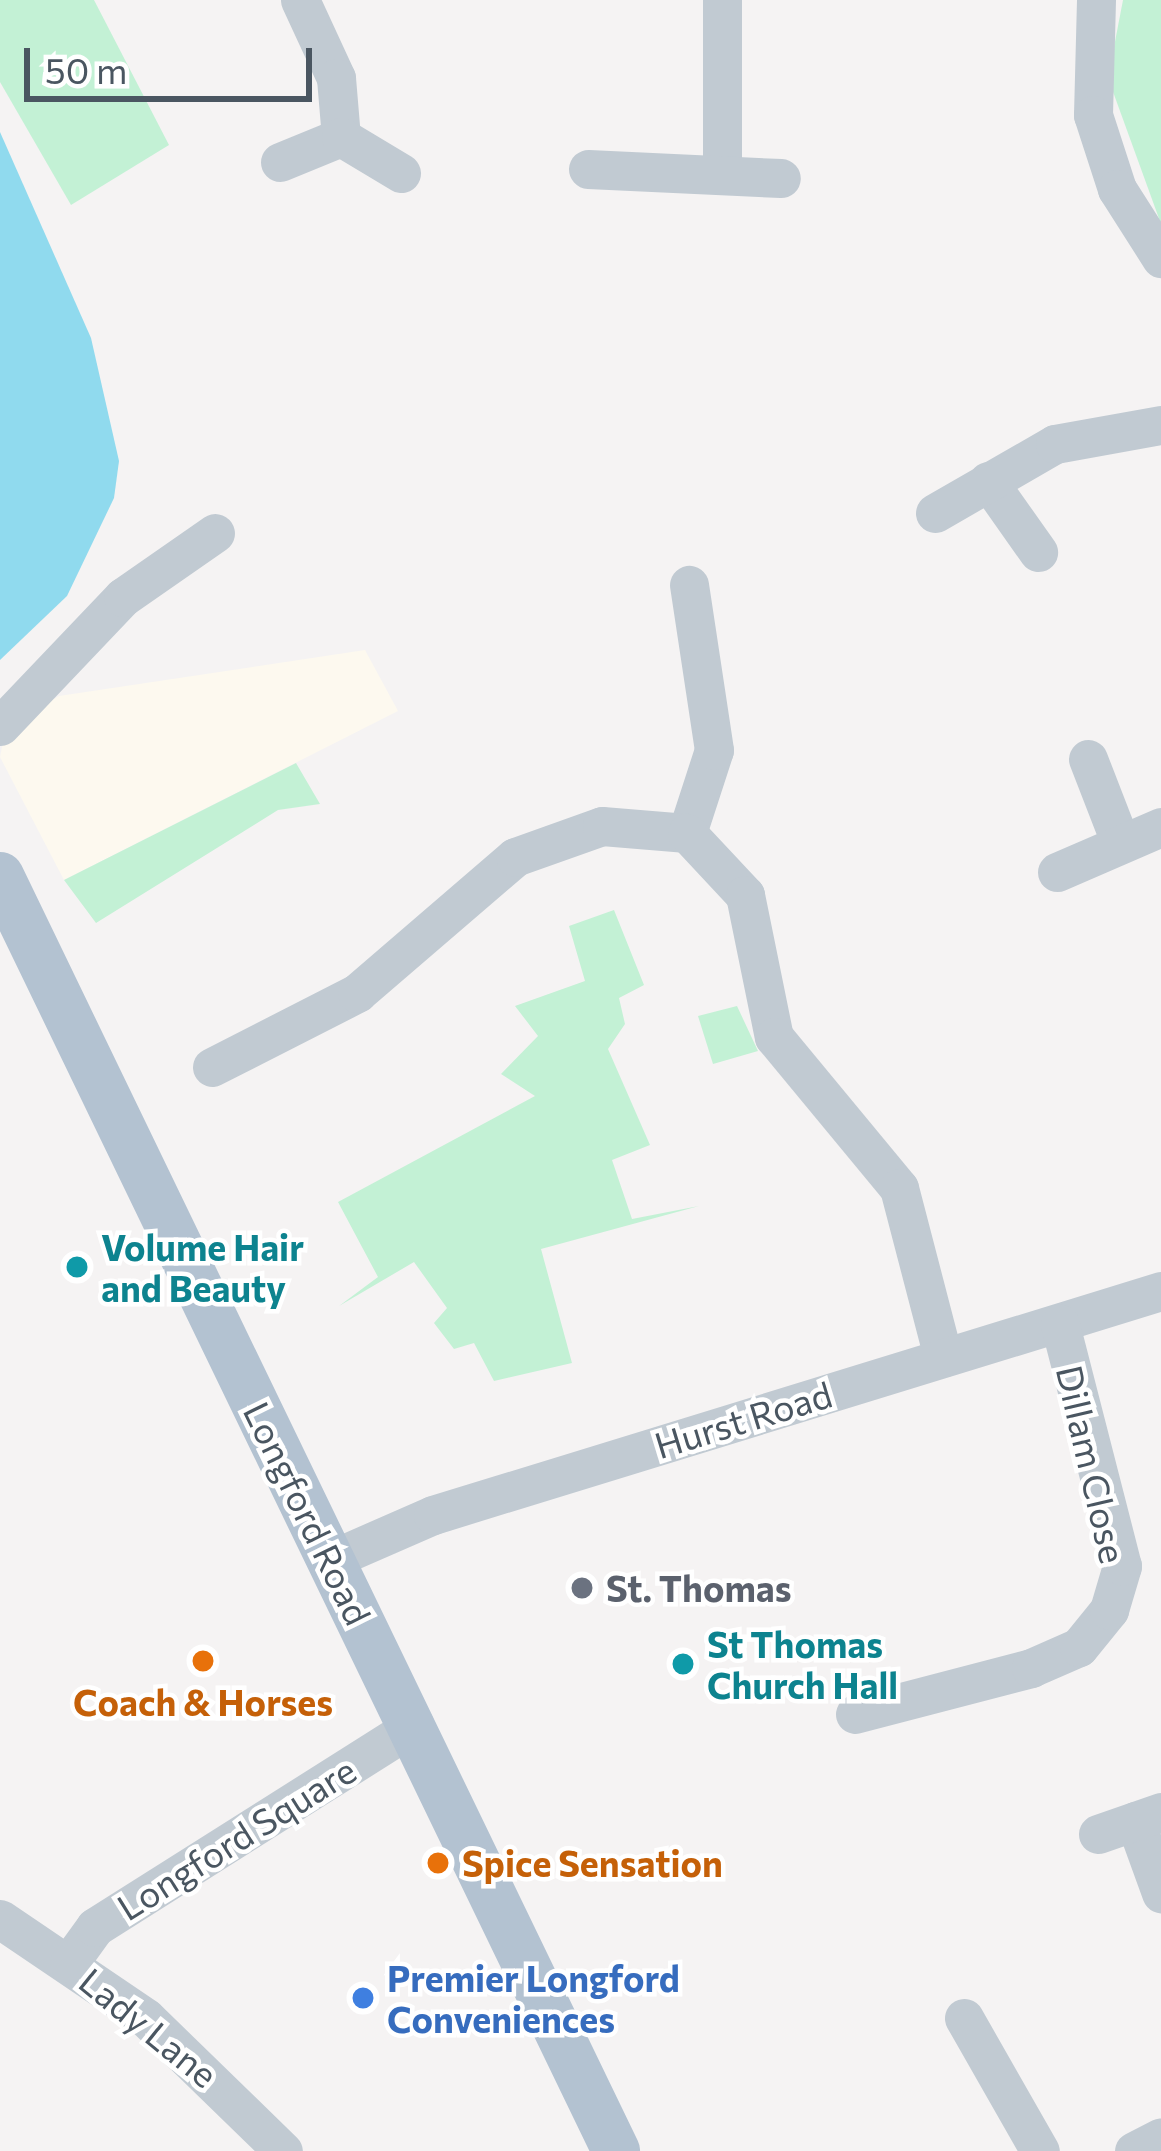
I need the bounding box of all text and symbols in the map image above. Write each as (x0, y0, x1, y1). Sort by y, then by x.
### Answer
scale bar (30, 24, 318, 98)
text: 50 m (45, 47, 127, 91)
place label: Volume Hair and Beauty (101, 1224, 304, 1309)
marker: Volume Hair and Beauty (64, 1254, 90, 1280)
street label: Dillam Close (1048, 1361, 1136, 1567)
street label: Hurst Road (649, 1372, 837, 1466)
street label: Longford Road (235, 1394, 381, 1632)
place label: St. Thomas (606, 1566, 792, 1610)
marker: St. Thomas (569, 1575, 595, 1601)
place label: St Thomas Church Hall (707, 1621, 898, 1706)
marker: Coach & Horses (190, 1648, 216, 1674)
marker: St Thomas Church Hall (670, 1651, 696, 1677)
place label: Coach & Horses (73, 1680, 333, 1724)
street label: Longford Square (109, 1748, 363, 1928)
place label: Spice Sensation (462, 1841, 723, 1885)
marker: Spice Sensation (425, 1850, 451, 1876)
place label: Premier Longford Conveniences (387, 1955, 680, 2040)
street label: Lady Lane (71, 1958, 227, 2096)
marker: Premier Longford Conveniences (350, 1985, 376, 2011)

